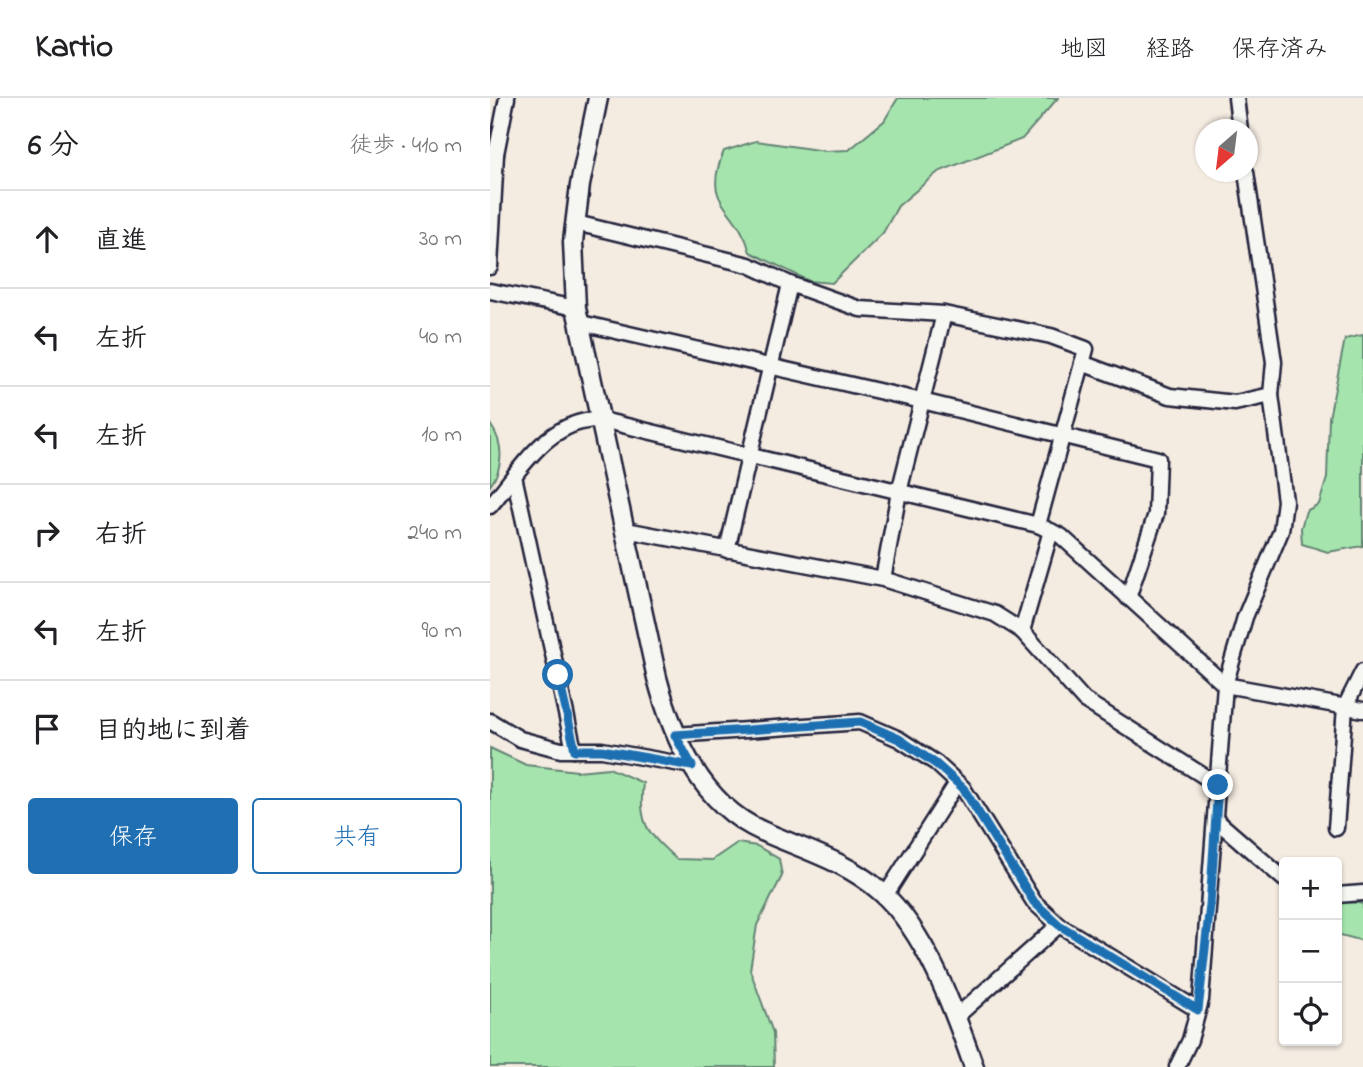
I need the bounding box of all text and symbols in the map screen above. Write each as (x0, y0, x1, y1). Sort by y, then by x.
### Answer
text: Kartio (35, 24, 113, 72)
text: 地図 (1060, 33, 1108, 68)
text: 経路 (1146, 33, 1194, 68)
text: 保存済み (1232, 33, 1328, 68)
north arrow (1195, 119, 1258, 182)
text: 6 分 (28, 125, 79, 169)
text: 徒歩 · 410 m (349, 130, 462, 163)
icon: ahead (28, 220, 66, 258)
text: 直進 (95, 223, 147, 261)
text: 30 m (419, 223, 462, 256)
icon: left (28, 318, 66, 356)
text: 左折 (95, 321, 147, 359)
text: 40 m (419, 321, 462, 354)
icon: left (28, 416, 66, 454)
text: 左折 (95, 419, 147, 457)
text: 10 m (421, 419, 462, 452)
icon: right (28, 514, 66, 552)
text: 右折 (95, 517, 147, 555)
text: 240 m (408, 517, 462, 550)
icon: left (28, 612, 66, 650)
text: 左折 (95, 615, 147, 653)
text: 90 m (422, 615, 462, 648)
route start (542, 659, 573, 690)
icon: arrive (28, 710, 66, 748)
text: 目的地に到着 (95, 713, 251, 751)
route end (1202, 769, 1233, 800)
button: 保存 (28, 798, 238, 874)
button: 共有 (252, 798, 462, 874)
map controls (1279, 857, 1342, 1046)
button: + (1279, 857, 1342, 920)
button: − (1279, 920, 1342, 983)
button: locate (1279, 983, 1342, 1046)

